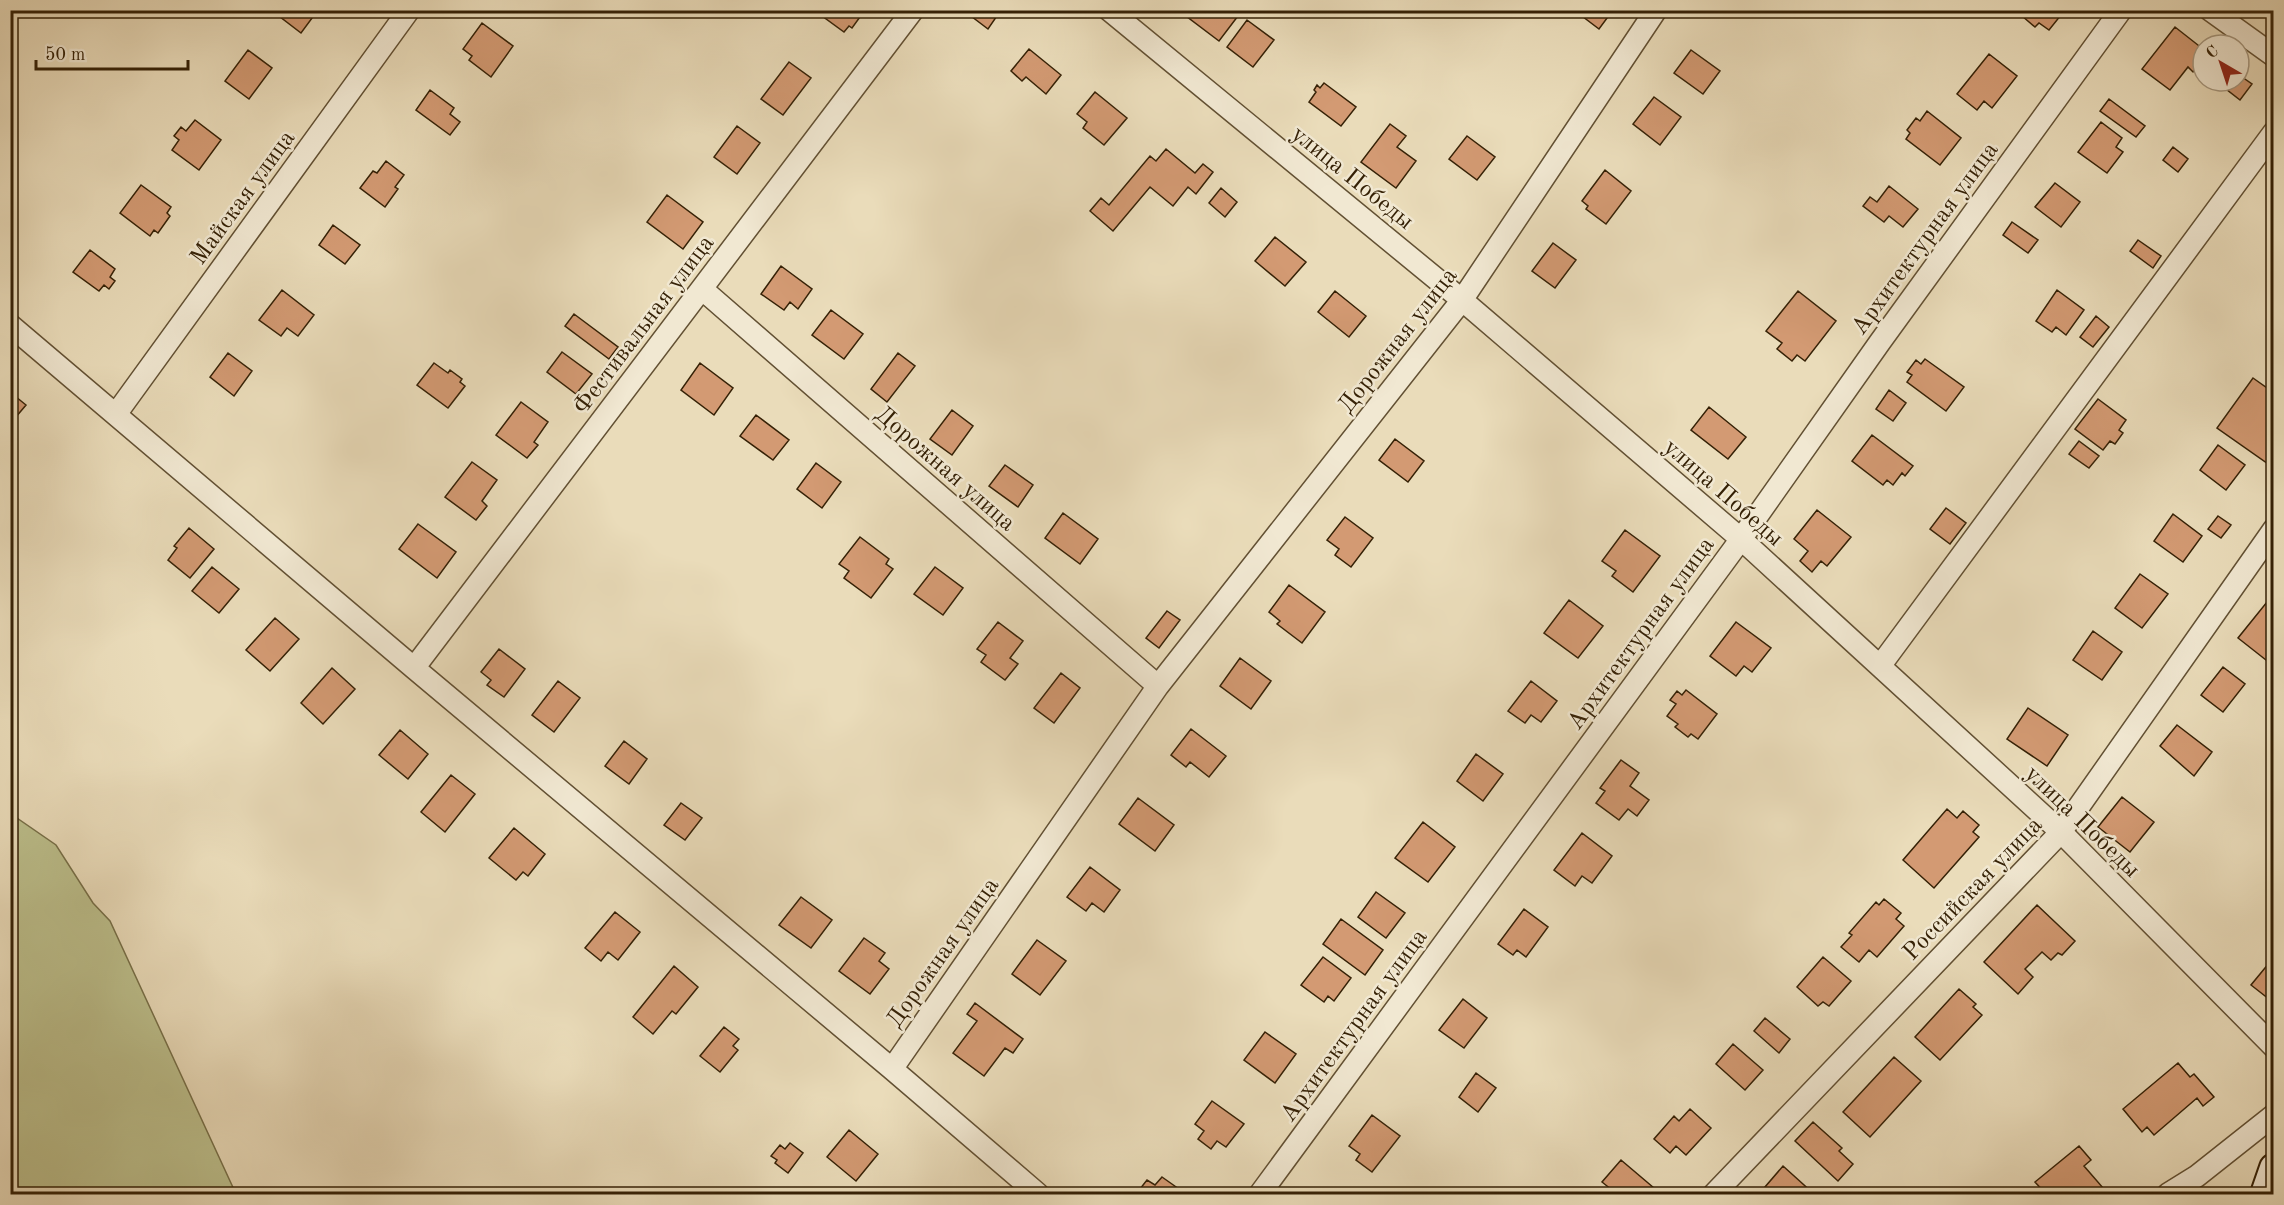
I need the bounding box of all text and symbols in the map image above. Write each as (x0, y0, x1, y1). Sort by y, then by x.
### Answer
scale bar (36, 33, 188, 71)
north arrow (2191, 33, 2251, 93)
text: С (2204, 43, 2222, 62)
text: 50 m (45, 46, 85, 64)
street label: улица Победы (1286, 122, 1417, 235)
street label: Майская улица (187, 126, 300, 270)
street label: Архитектурная улица (1848, 138, 2004, 340)
street label: Фестивальная улица (570, 231, 720, 419)
street label: Дорожная улица (1335, 264, 1463, 418)
street label: Дорожная улица (870, 402, 1019, 537)
street label: улица Победы (1658, 435, 1787, 552)
street label: Архитектурная улица (1564, 533, 1720, 735)
street label: улица Победы (2020, 762, 2144, 883)
street label: Российская улица (1899, 813, 2048, 966)
street label: Дорожная улица (883, 874, 1004, 1032)
street label: Архитектурная улица (1277, 925, 1433, 1127)

